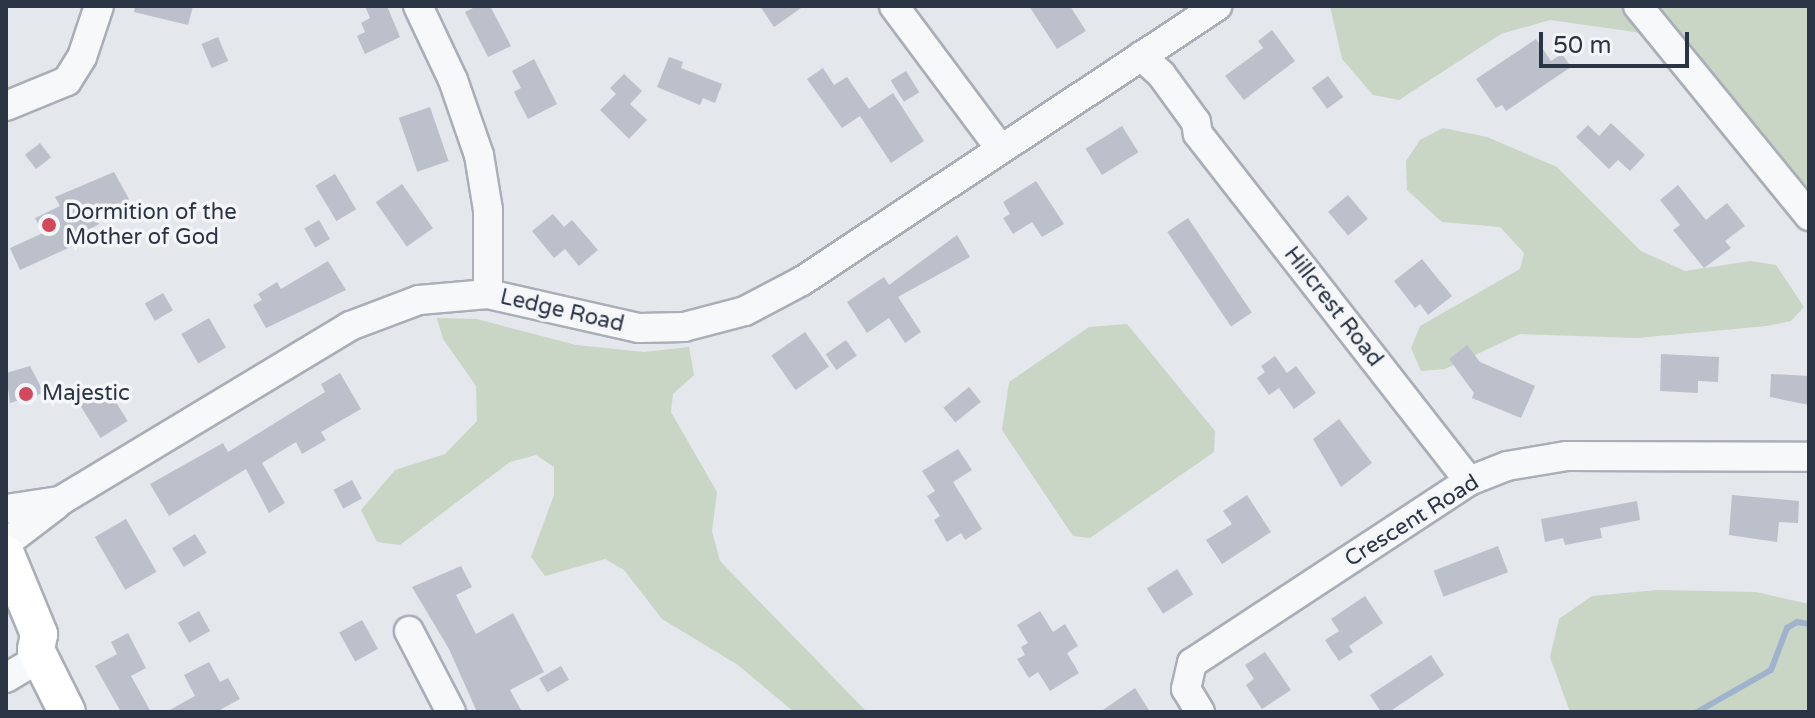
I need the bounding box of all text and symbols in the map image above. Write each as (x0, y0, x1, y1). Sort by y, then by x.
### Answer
scale bar (1543, 16, 1693, 66)
text: 50 m (1553, 31, 1611, 60)
place label: Dormition of the Mother of God (65, 199, 237, 250)
marker: Dormition of the Mother of God (40, 216, 58, 234)
street label: Hillcrest Road (1278, 242, 1388, 372)
street label: Ledge Road (497, 284, 627, 338)
place label: Majestic (42, 381, 130, 407)
marker: Majestic (17, 385, 35, 403)
street label: Crescent Road (1340, 469, 1484, 573)

